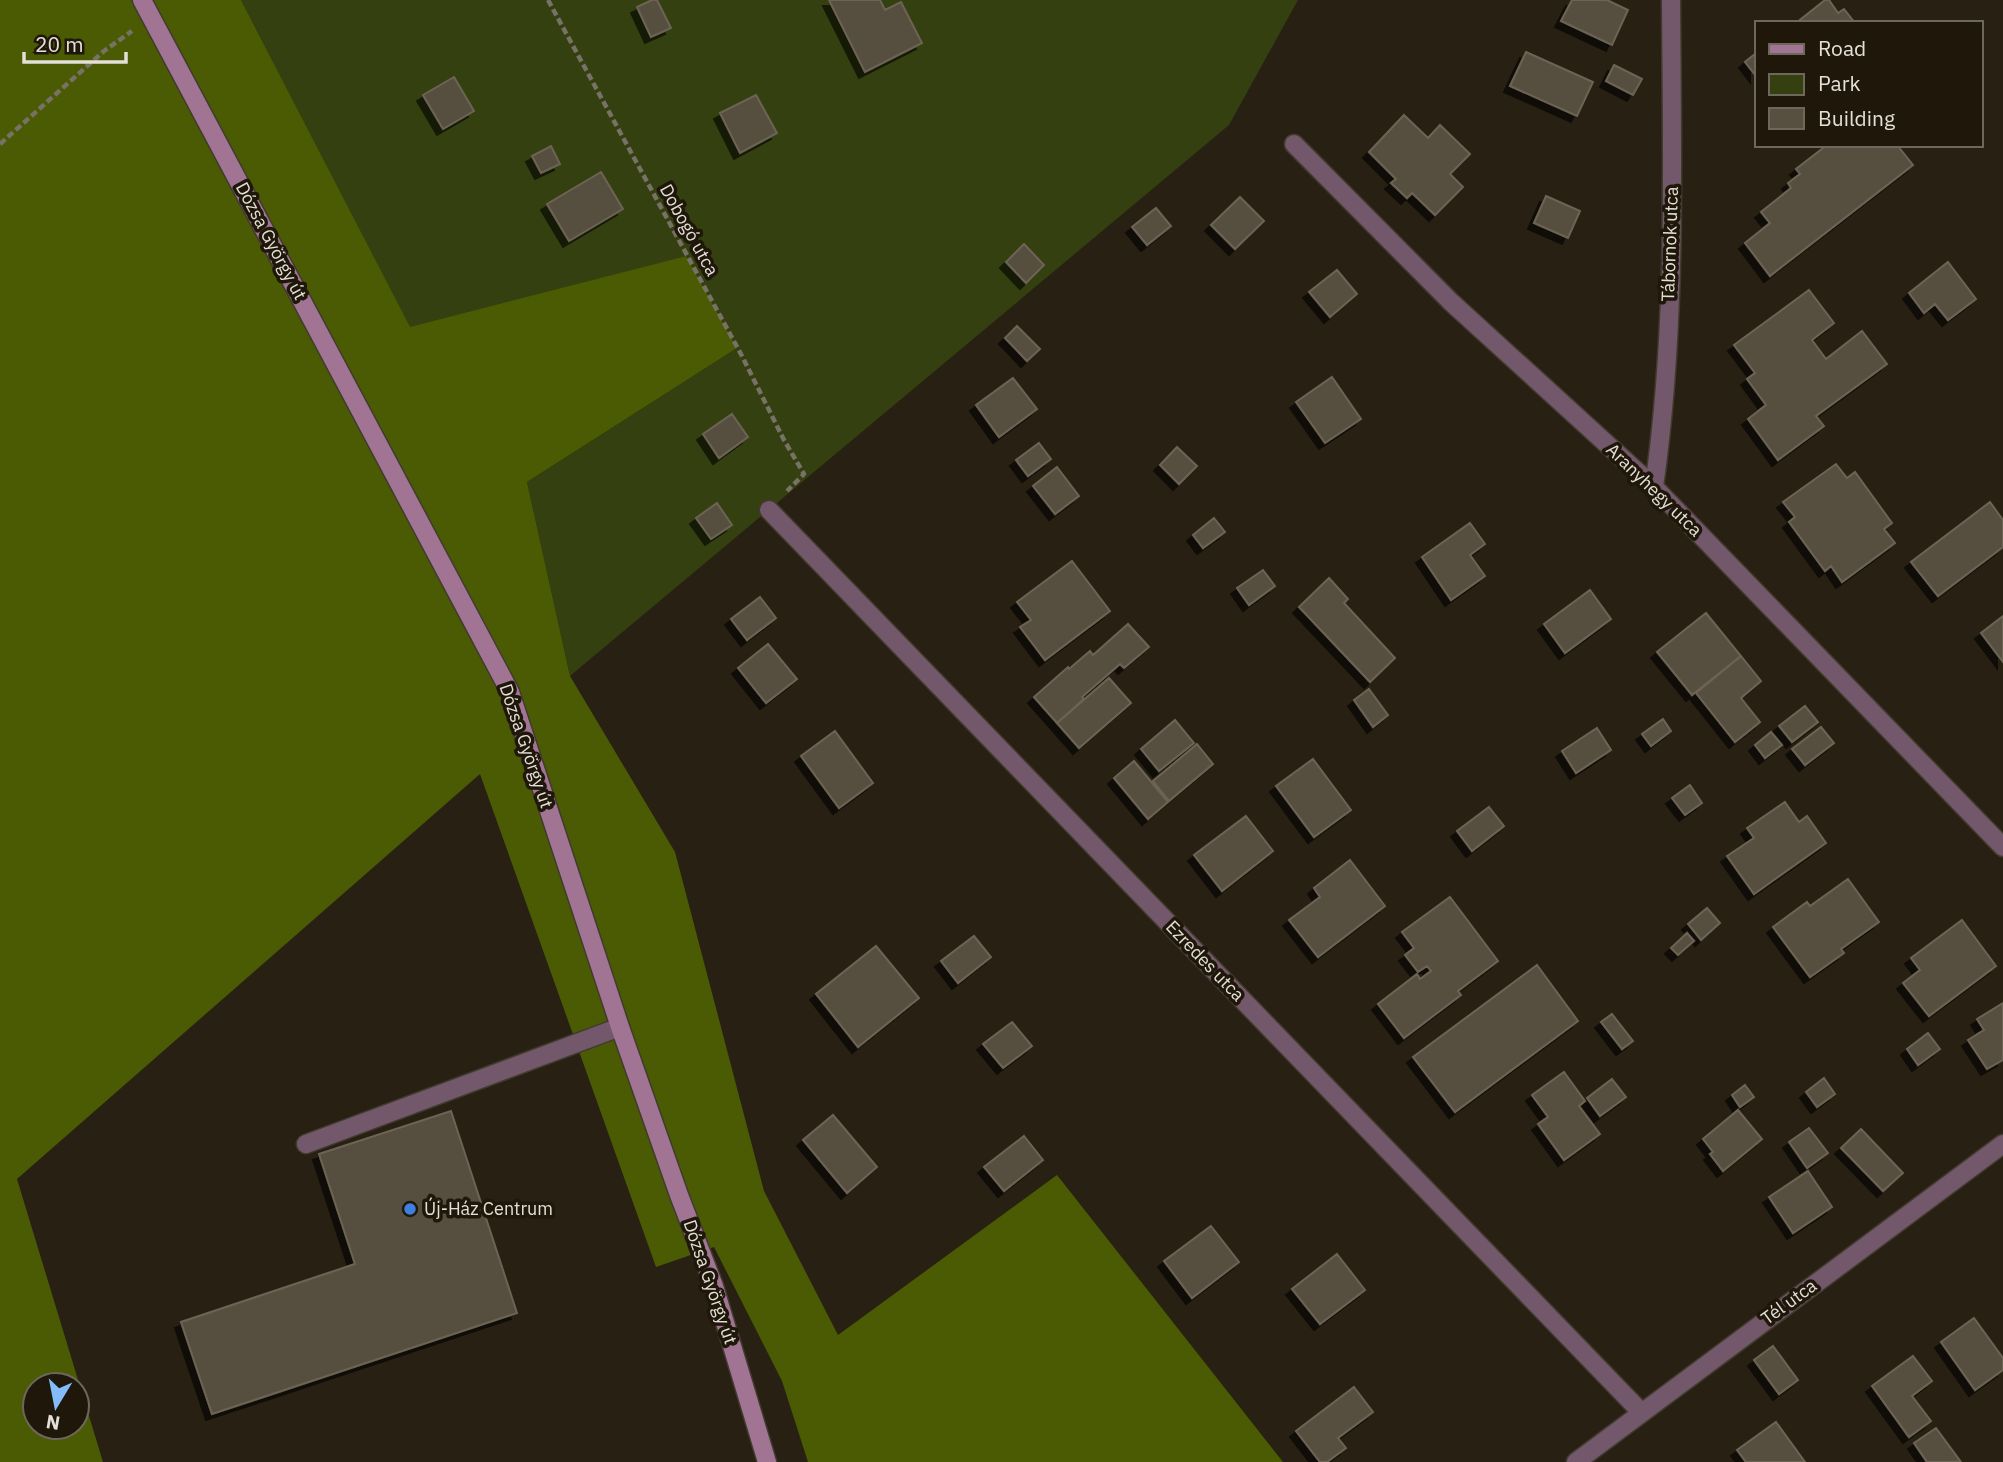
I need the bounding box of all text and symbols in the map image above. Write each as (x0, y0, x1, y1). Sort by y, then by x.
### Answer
scale bar (24, 21, 126, 65)
legend (1755, 21, 1982, 147)
text: 20 m (35, 30, 84, 58)
text: Road (1818, 34, 1866, 62)
text: Park (1818, 69, 1861, 97)
text: Building (1818, 104, 1895, 132)
street label: Dózsa György út (231, 178, 312, 304)
street label: Dobogó utca (655, 180, 724, 280)
street label: Tábornok utca (1656, 186, 1683, 302)
street label: Aranyhegy utca (1601, 438, 1708, 542)
street label: Dózsa György út (494, 681, 559, 811)
street label: Ezredes utca (1161, 915, 1250, 1006)
place label: Új-Ház Centrum (424, 1197, 553, 1220)
marker: Új-Ház Centrum (402, 1201, 418, 1217)
street label: Dózsa György út (678, 1217, 743, 1347)
street label: Tél utca (1756, 1273, 1821, 1330)
north arrow (21, 1371, 91, 1441)
text: N (44, 1410, 62, 1436)

